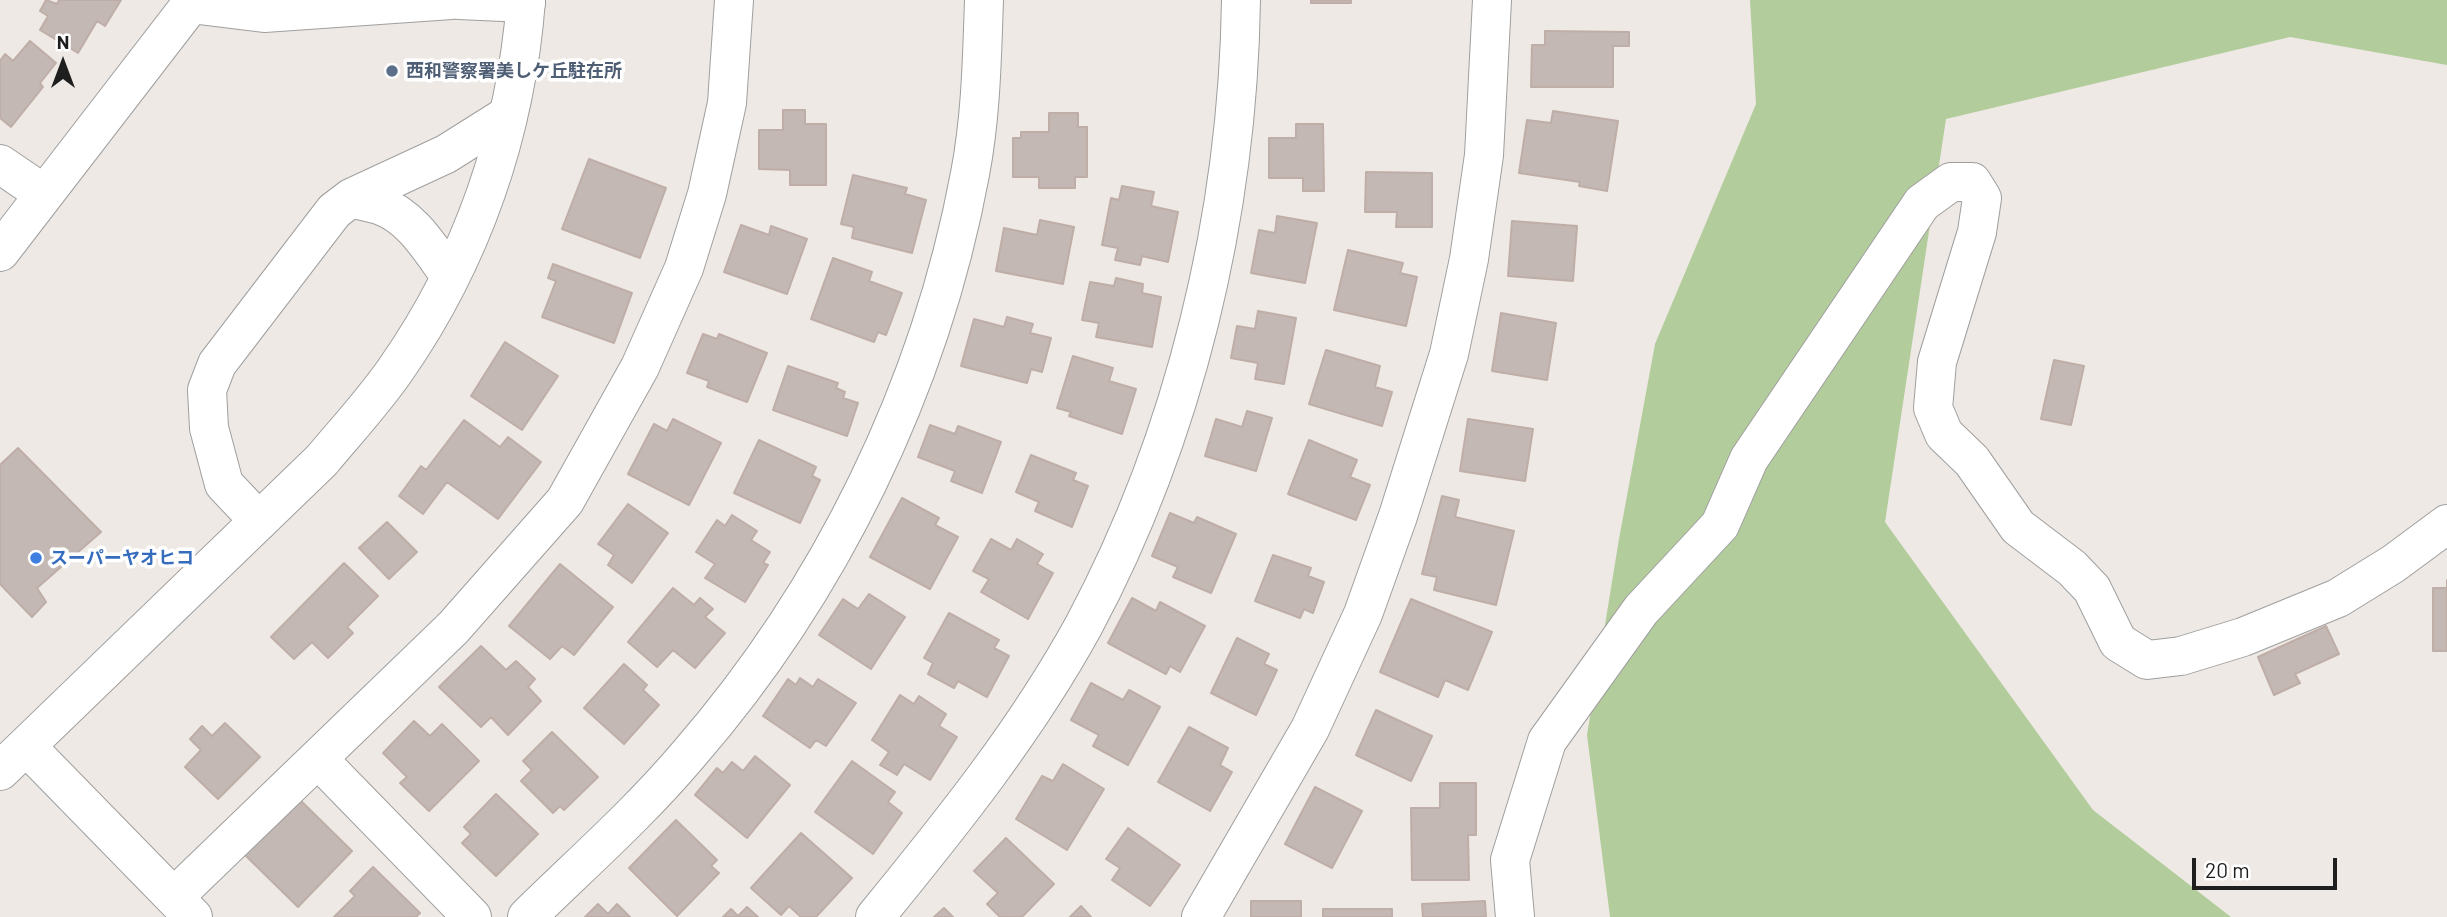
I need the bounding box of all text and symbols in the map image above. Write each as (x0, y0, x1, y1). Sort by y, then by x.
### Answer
north arrow (28, 28, 98, 98)
text: N (57, 30, 69, 53)
place label: 西和警察署美しケ丘駐在所 (406, 60, 622, 82)
marker: 西和警察署美しケ丘駐在所 (384, 63, 400, 79)
place label: スーパーヤオヒコ (50, 547, 194, 569)
marker: スーパーヤオヒコ (28, 550, 44, 566)
scale bar (2195, 844, 2340, 888)
text: 20 m (2205, 857, 2250, 882)

